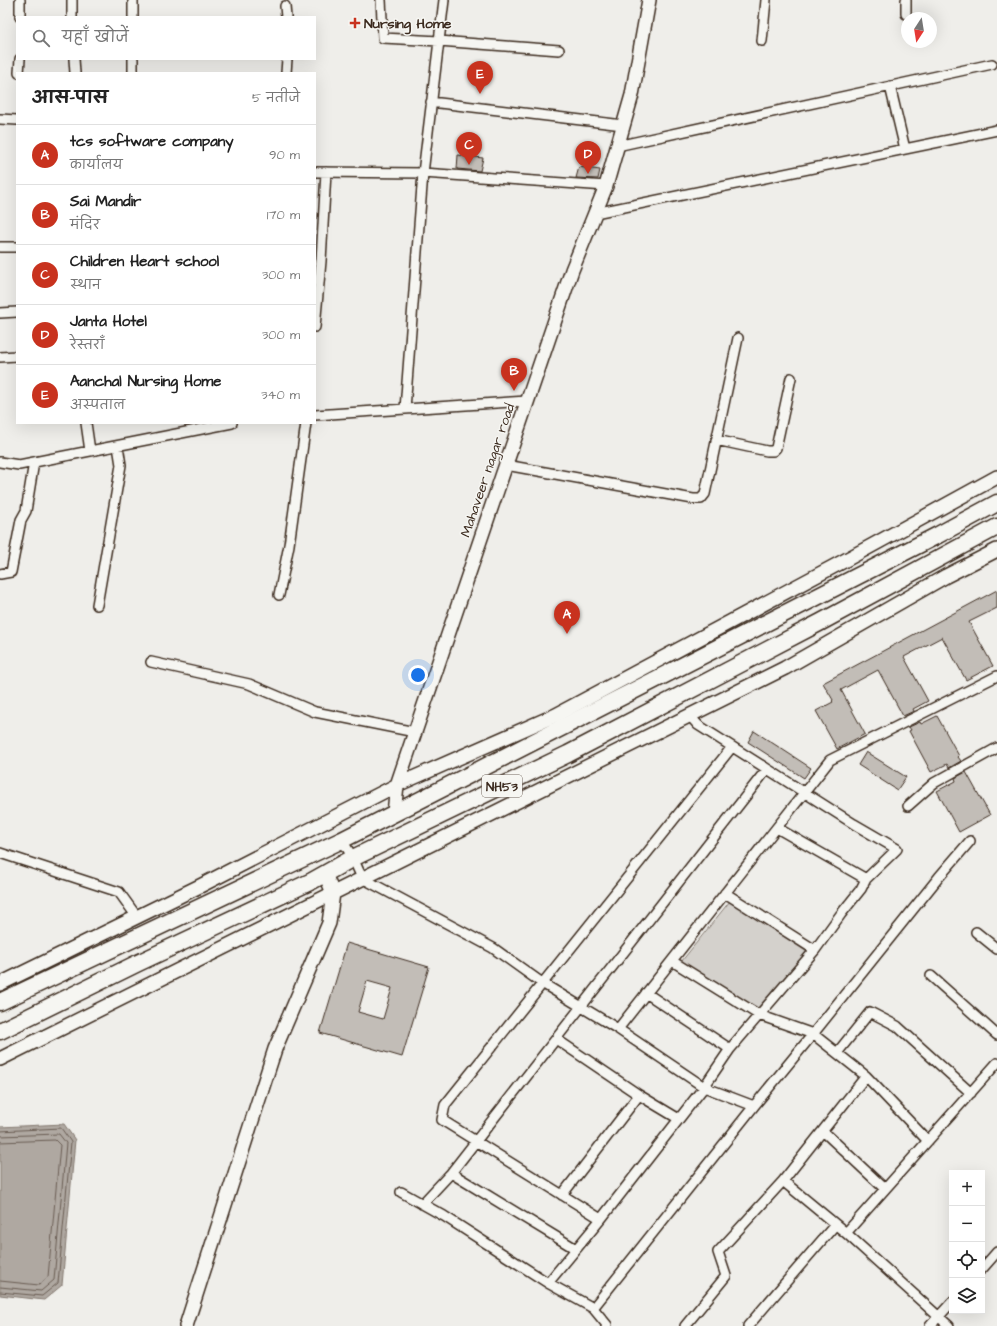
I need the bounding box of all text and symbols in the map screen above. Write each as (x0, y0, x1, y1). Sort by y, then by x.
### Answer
north arrow (901, 12, 937, 48)
place label: Nursing Home (364, 14, 452, 35)
search box (16, 16, 316, 60)
marker: Nursing Home (349, 17, 361, 29)
icon: search (30, 27, 52, 49)
text: यहाँ खोजें (62, 27, 129, 48)
pin: E (467, 61, 493, 94)
text: आस-पास (32, 86, 108, 110)
text: 5 नतीजे (252, 89, 300, 107)
text: tcs software company (70, 131, 234, 152)
pin: C (456, 132, 482, 165)
pin: D (575, 141, 601, 174)
text: A (41, 146, 49, 164)
text: 90 m (269, 146, 300, 164)
text: कार्यालय (70, 156, 123, 174)
text: Sai Mandir (70, 191, 141, 212)
text: B (40, 206, 50, 224)
text: 170 m (267, 206, 300, 224)
text: मंदिर (70, 216, 100, 234)
text: Children Heart school (70, 251, 219, 272)
text: C (40, 266, 50, 284)
text: 300 m (262, 266, 300, 284)
text: स्थान (70, 276, 101, 294)
text: Janta Hotel (70, 311, 147, 332)
text: D (41, 326, 49, 344)
text: 300 m (262, 326, 300, 344)
text: रेस्तराँ (70, 336, 105, 354)
pin: B (501, 358, 527, 391)
text: Aanchal Nursing Home (70, 371, 221, 392)
text: E (41, 386, 49, 404)
text: 340 m (261, 386, 300, 404)
text: अस्पताल (70, 396, 125, 414)
street label: Mahaveer nagar road (456, 401, 520, 540)
pin: A (554, 601, 580, 634)
your location (408, 665, 428, 685)
road number: NH53 (482, 775, 522, 797)
map controls (949, 1170, 985, 1314)
button: + (949, 1170, 985, 1206)
button: − (949, 1206, 985, 1242)
button: locate (949, 1242, 985, 1278)
button: layers (949, 1278, 985, 1314)

